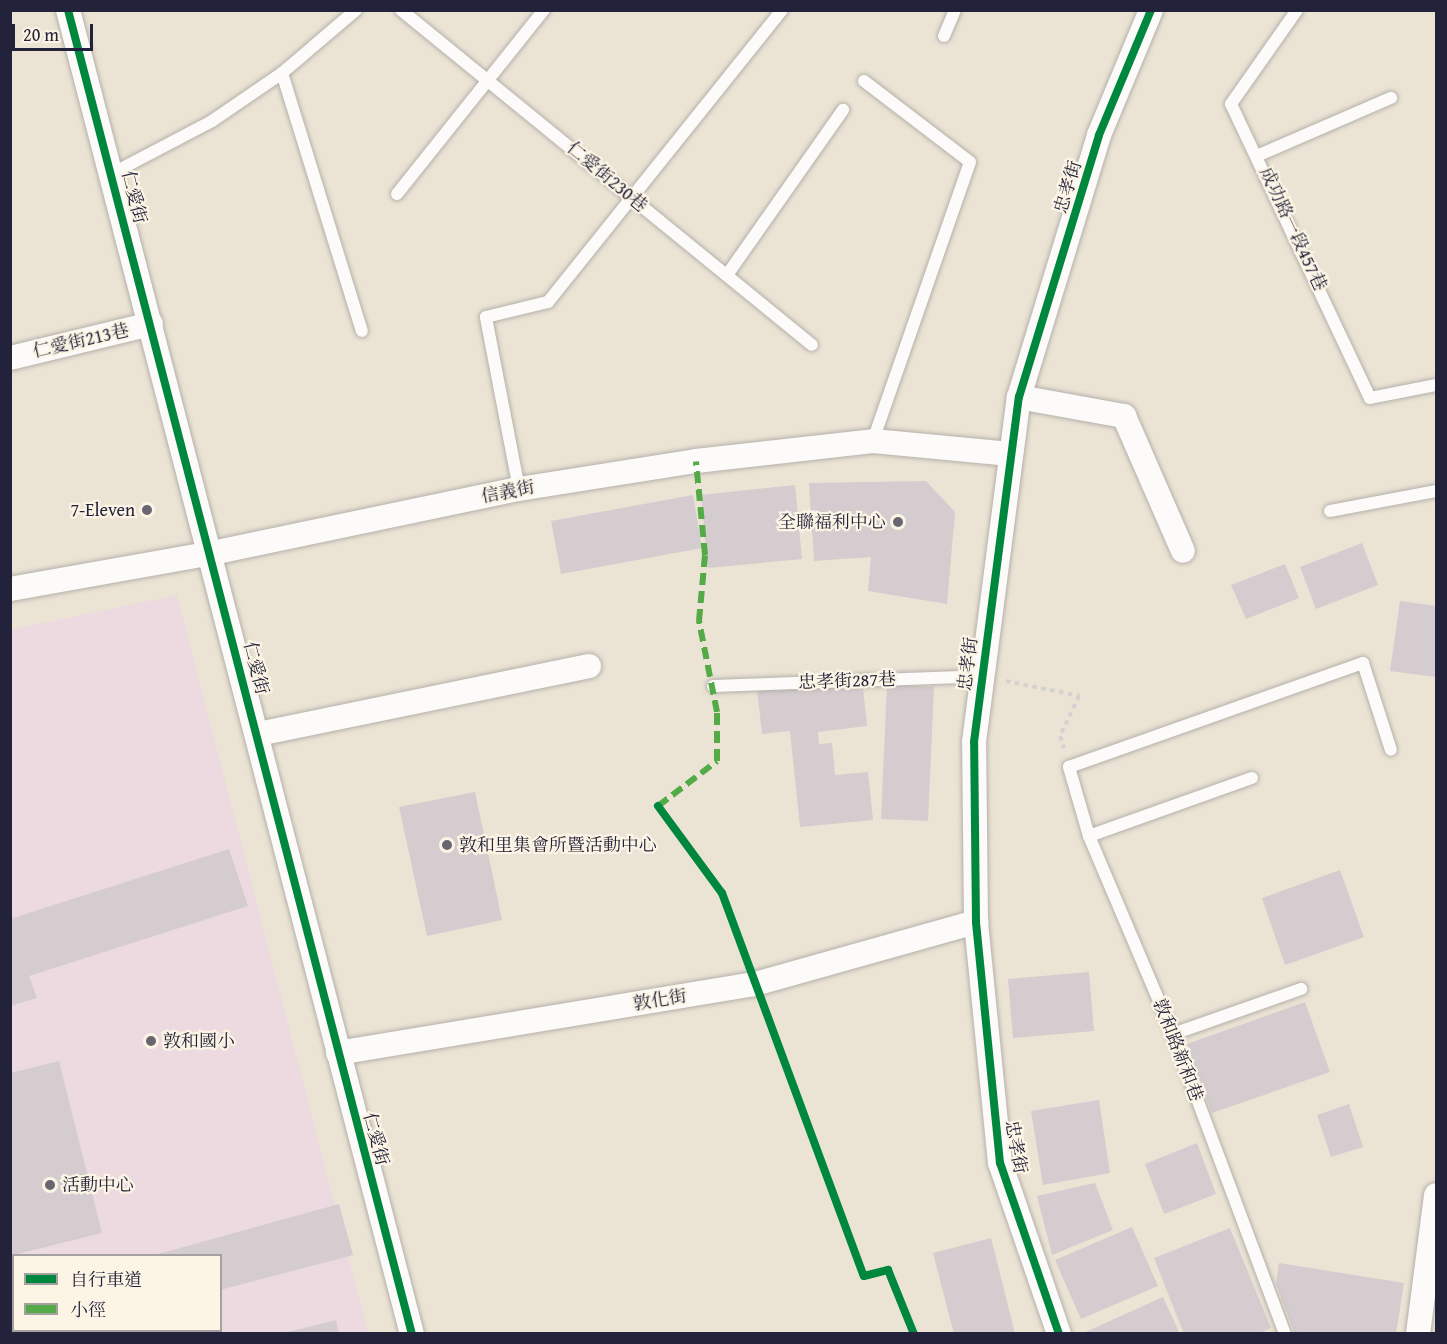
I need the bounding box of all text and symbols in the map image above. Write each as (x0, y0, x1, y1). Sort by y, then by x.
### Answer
scale bar (15, 12, 96, 50)
text: 20 m (23, 21, 59, 48)
street label: 仁愛街230巷 (563, 137, 651, 217)
street label: 忠孝街 (1050, 158, 1086, 216)
street label: 成功路一段457巷 (1255, 164, 1331, 294)
street label: 仁愛街 (117, 168, 151, 226)
street label: 仁愛街213巷 (31, 319, 131, 363)
street label: 信義街 (479, 476, 537, 508)
place label: 7-Eleven (70, 499, 135, 521)
marker: 7-Eleven (140, 503, 154, 517)
place label: 全聯福利中心 (778, 511, 886, 533)
marker: 全聯福利中心 (891, 515, 905, 529)
street label: 忠孝街 (954, 636, 982, 692)
street label: 仁愛街 (239, 639, 273, 697)
street label: 忠孝街287巷 (798, 668, 896, 694)
place label: 敦和里集會所暨活動中心 (459, 834, 657, 856)
marker: 敦和里集會所暨活動中心 (440, 838, 454, 852)
street label: 敦化街 (632, 985, 688, 1015)
street label: 敦和路新和巷 (1149, 996, 1207, 1104)
place label: 敦和國小 (163, 1030, 235, 1052)
marker: 敦和國小 (144, 1034, 158, 1048)
street label: 仁愛街 (359, 1110, 393, 1168)
street label: 忠孝街 (1001, 1119, 1031, 1175)
place label: 活動中心 (62, 1174, 134, 1196)
marker: 活動中心 (43, 1178, 57, 1192)
legend (12, 1254, 222, 1332)
text: 自行車道 (70, 1266, 142, 1293)
text: 小徑 (70, 1296, 106, 1323)

